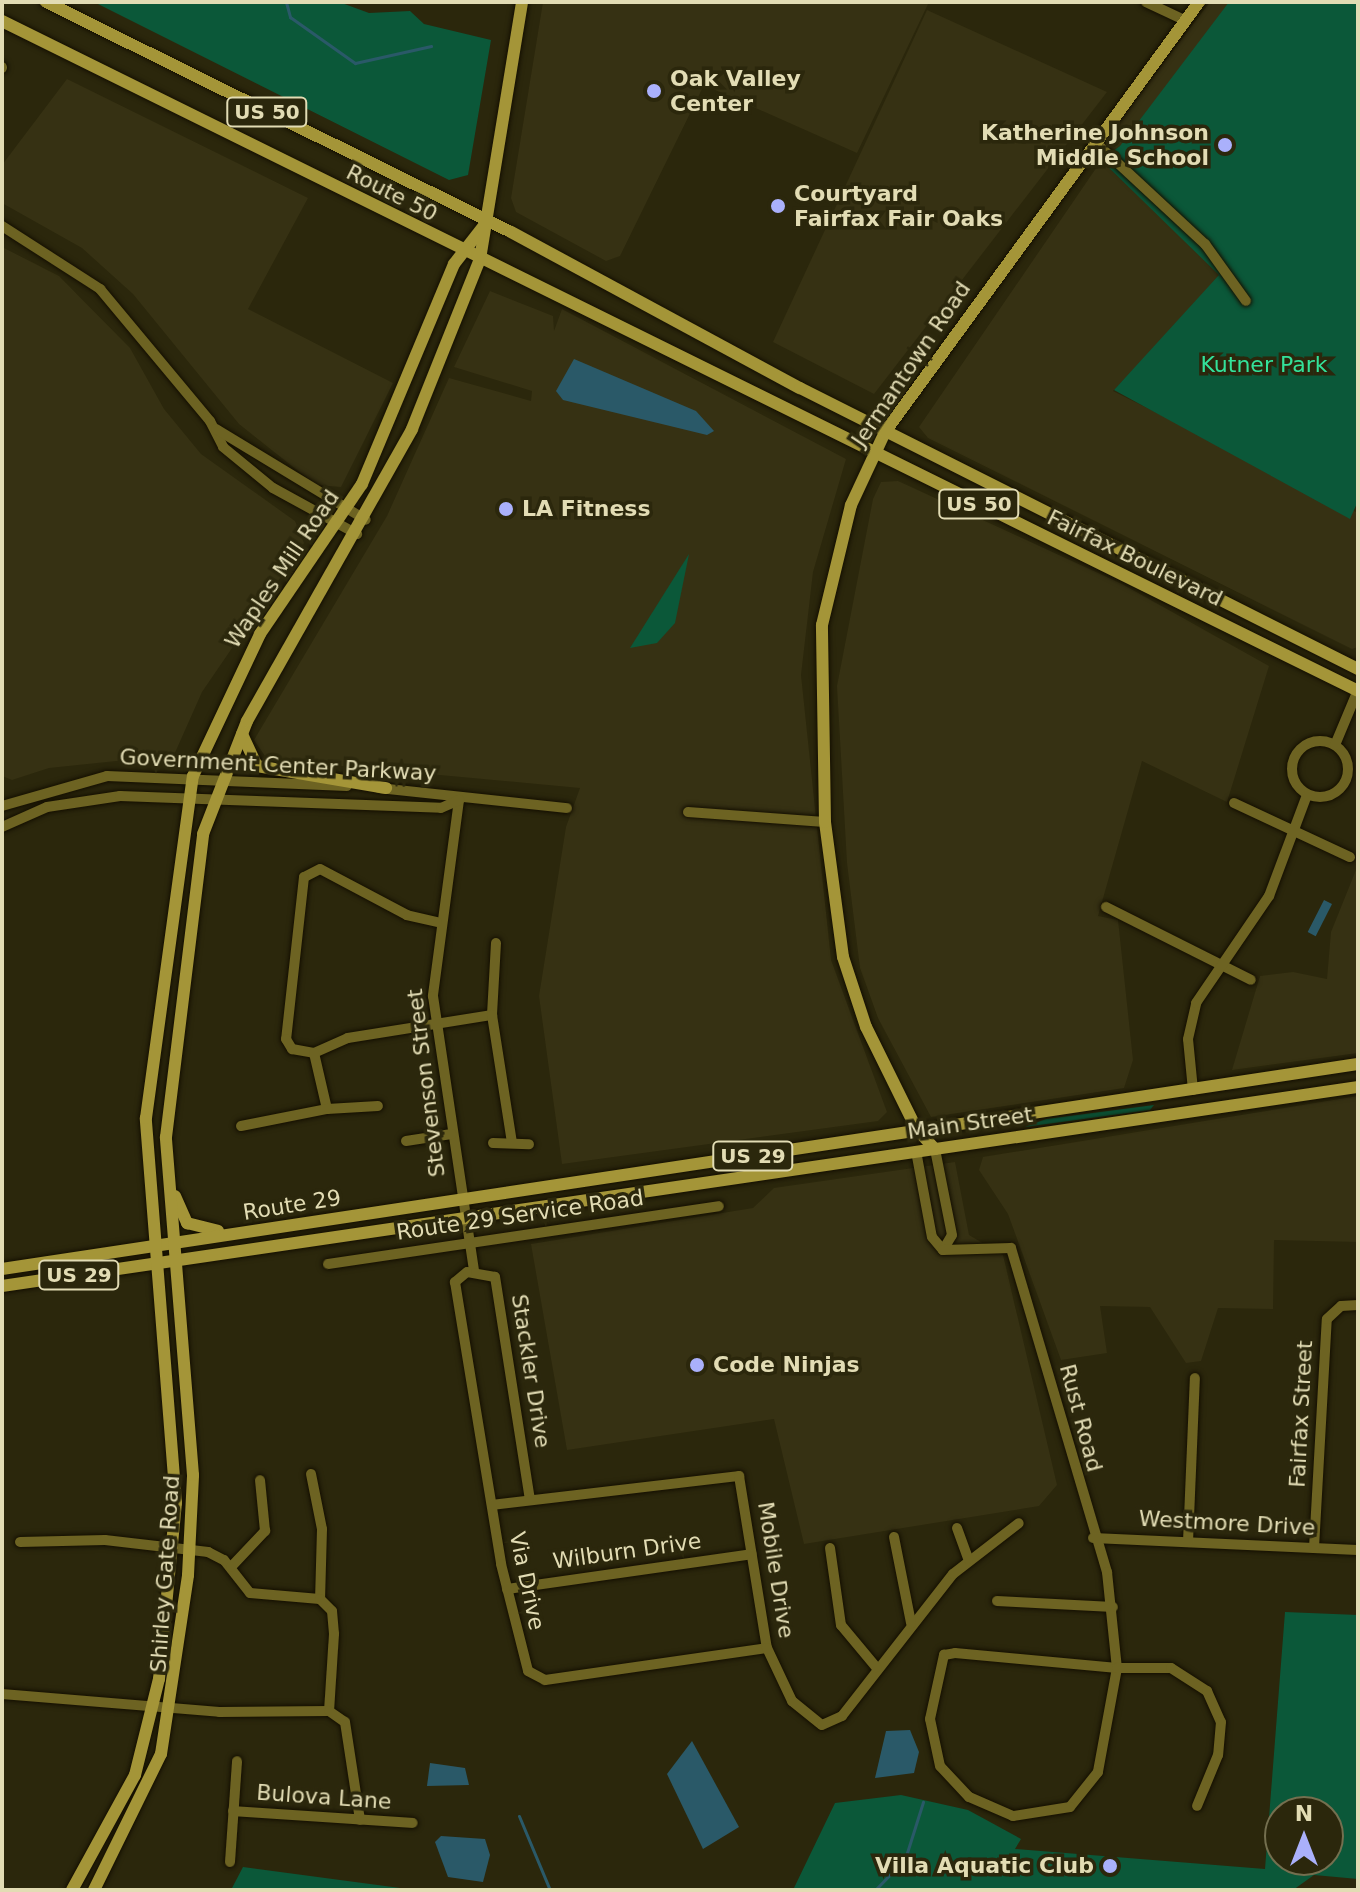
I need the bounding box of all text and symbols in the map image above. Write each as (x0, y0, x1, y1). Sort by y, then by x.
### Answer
place label: Oak Valley Center (670, 65, 801, 116)
marker: Oak Valley Center (645, 82, 663, 100)
road number: US 50 (225, 96, 309, 128)
place label: Katherine Johnson Middle School (981, 119, 1209, 170)
marker: Katherine Johnson Middle School (1216, 136, 1234, 154)
street label: Route 50 (342, 159, 442, 227)
place label: Courtyard Fairfax Fair Oaks (794, 180, 1003, 232)
marker: Courtyard Fairfax Fair Oaks (769, 197, 787, 215)
street label: Jermantown Road (846, 276, 976, 452)
park label: Kutner Park (1201, 352, 1327, 378)
street label: Waples Mill Road (219, 485, 345, 653)
road number: US 50 (937, 488, 1021, 520)
place label: LA Fitness (522, 496, 651, 522)
marker: LA Fitness (497, 500, 515, 518)
street label: Fairfax Boulevard (1043, 504, 1227, 612)
street label: Government Center Parkway (119, 744, 437, 786)
street label: Stevenson Street (401, 987, 451, 1179)
street label: Main Street (906, 1101, 1034, 1145)
road number: US 29 (711, 1140, 795, 1172)
street label: Route 29 (241, 1184, 343, 1226)
street label: Route 29 Service Road (395, 1185, 645, 1245)
road number: US 29 (37, 1259, 121, 1291)
street label: Stackler Drive (506, 1292, 556, 1450)
street label: Fairfax Street (1284, 1340, 1318, 1488)
place label: Code Ninjas (713, 1352, 860, 1378)
marker: Code Ninjas (688, 1356, 706, 1374)
street label: Rust Road (1054, 1361, 1108, 1475)
street label: Shirley Gate Road (145, 1475, 185, 1673)
street label: Mobile Drive (752, 1500, 800, 1640)
street label: Westmore Drive (1138, 1505, 1316, 1541)
street label: Wilburn Drive (551, 1528, 703, 1574)
street label: Via Drive (504, 1529, 550, 1633)
street label: Bulova Lane (256, 1779, 392, 1815)
north arrow (1264, 1796, 1344, 1876)
text: N (1295, 1801, 1313, 1826)
place label: Villa Aquatic Club (875, 1853, 1094, 1879)
marker: Villa Aquatic Club (1101, 1857, 1119, 1875)

